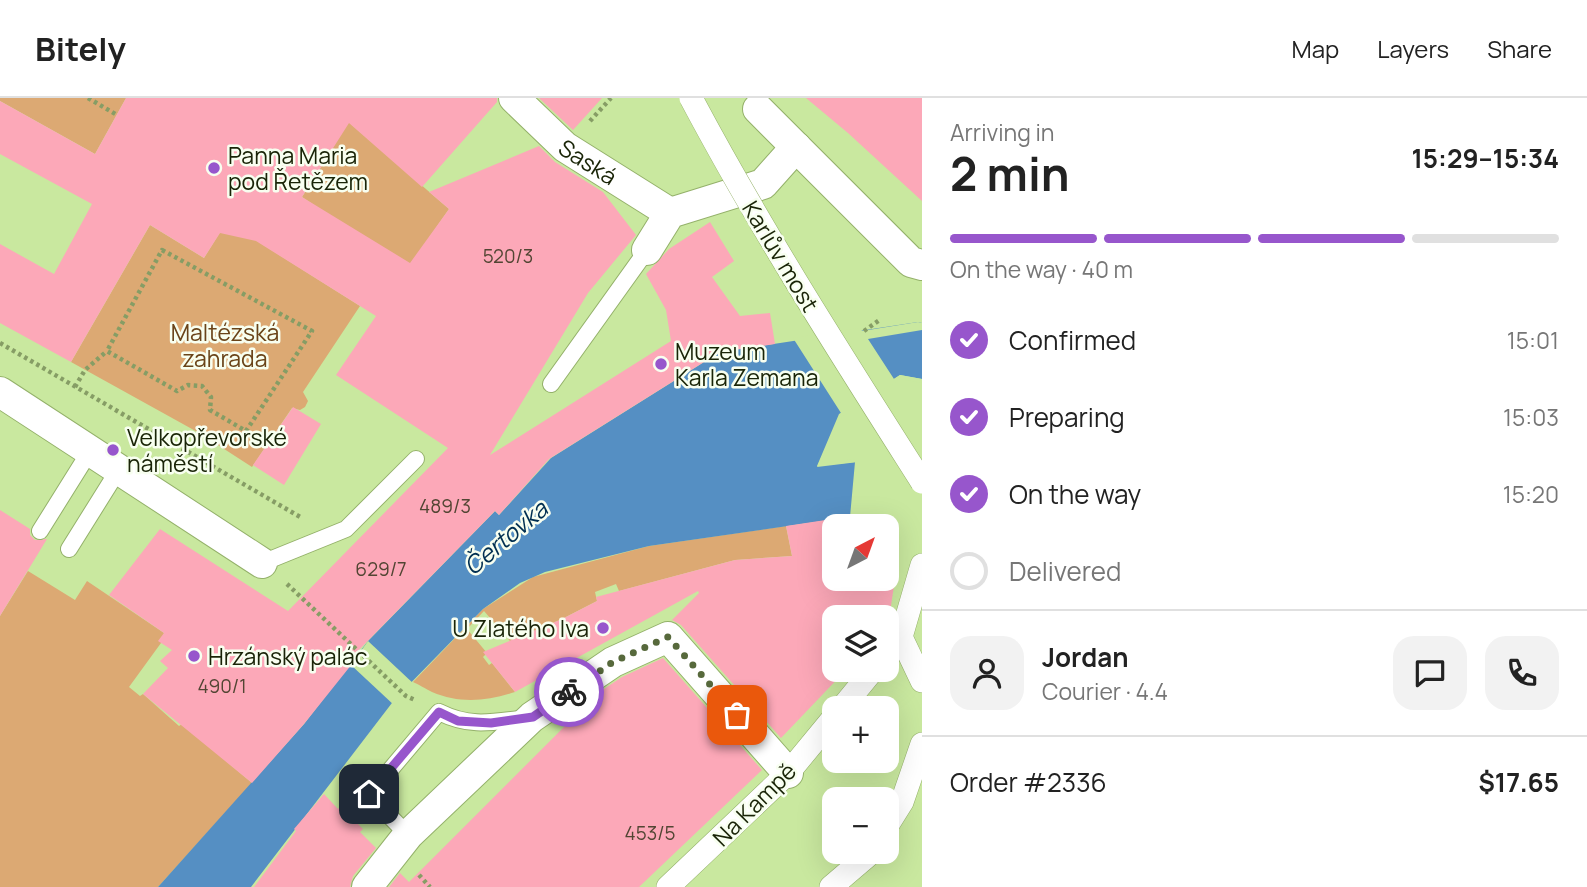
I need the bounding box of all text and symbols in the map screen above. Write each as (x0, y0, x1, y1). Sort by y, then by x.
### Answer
text: Bitely (35, 26, 126, 71)
text: Map (1292, 32, 1339, 65)
text: Layers (1377, 32, 1449, 65)
text: Share (1487, 32, 1552, 65)
text: Arriving in (950, 116, 1055, 148)
street label: Saská (553, 131, 623, 192)
place label: Panna Maria pod Řetězem (228, 139, 368, 197)
text: 15:29–15:34 (1411, 140, 1559, 176)
text: 2 min (950, 142, 1070, 205)
marker: Panna Maria pod Řetězem (206, 160, 222, 176)
street label: Karlův most (735, 195, 827, 317)
house number: 520/3 (483, 243, 533, 269)
text: On the way · 40 m (950, 253, 1133, 285)
park label: Maltézská zahrada (171, 316, 279, 374)
icon: check (950, 321, 988, 359)
text: Confirmed (1009, 322, 1136, 358)
text: 15:01 (1507, 324, 1559, 356)
place label: Muzeum Karla Zemana (675, 335, 818, 393)
marker: Muzeum Karla Zemana (653, 356, 669, 372)
icon: check (950, 398, 988, 436)
text: Preparing (1009, 399, 1125, 435)
text: 15:03 (1503, 401, 1559, 433)
place label: Velkopřevorské náměstí (127, 421, 287, 479)
marker: Velkopřevorské náměstí (105, 442, 121, 458)
icon: check (950, 475, 988, 513)
text: On the way (1009, 476, 1141, 512)
text: 15:20 (1503, 478, 1559, 510)
water label: Čertovka (456, 491, 555, 582)
house number: 489/3 (419, 493, 471, 519)
north arrow (822, 514, 900, 592)
map controls (822, 514, 899, 864)
text: Delivered (1009, 553, 1121, 589)
house number: 629/7 (355, 556, 407, 582)
button: layers (822, 605, 899, 682)
place label: U Zlatého lva (452, 612, 589, 644)
marker: U Zlatého lva (595, 620, 611, 636)
button: person (950, 636, 1024, 710)
button: chat (1393, 636, 1467, 710)
button: phone (1485, 636, 1559, 710)
text: Jordan (1042, 639, 1128, 675)
place label: Hrzánský palác (208, 640, 367, 672)
marker: Hrzánský palác (186, 648, 202, 664)
courier (534, 657, 604, 727)
house number: 490/1 (197, 673, 247, 699)
icon: bike (550, 673, 588, 711)
text: Courier · 4.4 (1042, 675, 1168, 707)
pin (707, 685, 767, 745)
icon: bag (718, 696, 756, 734)
button: + (822, 696, 899, 773)
street label: Na Kampě (705, 755, 803, 853)
pin (339, 764, 399, 824)
text: Order #2336 (950, 764, 1107, 800)
text: $17.65 (1479, 764, 1559, 800)
icon: home (350, 775, 388, 813)
button: − (822, 787, 899, 864)
house number: 453/5 (624, 820, 676, 846)

